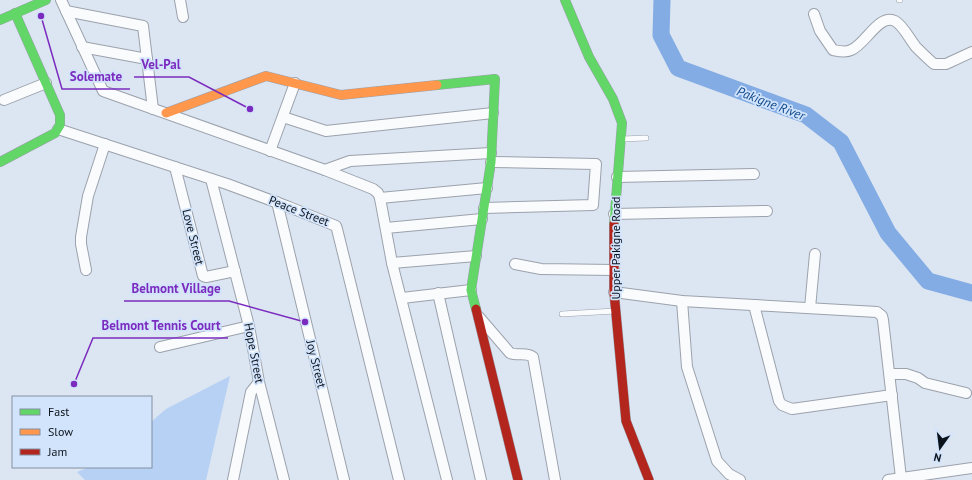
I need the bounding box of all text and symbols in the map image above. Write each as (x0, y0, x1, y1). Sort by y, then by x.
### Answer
callout: Vel-Pal (134, 52, 189, 77)
text: Vel-Pal (140, 56, 181, 73)
callout: Solemate (62, 64, 130, 89)
text: Solemate (70, 68, 123, 85)
water label: Pakigne River (734, 83, 808, 125)
street label: Peace Street (267, 192, 331, 229)
street label: Upper Pakigne Road (608, 196, 623, 300)
street label: Love Street (179, 207, 208, 267)
callout: Belmont Village (124, 276, 229, 301)
text: Belmont Village (131, 280, 221, 297)
callout: Belmont Tennis Court (93, 313, 228, 338)
text: Belmont Tennis Court (102, 317, 221, 334)
street label: Hope Street (241, 322, 268, 384)
street label: Joy Street (303, 337, 330, 389)
legend (12, 396, 152, 468)
text: Fast (48, 404, 69, 419)
text: Slow (48, 424, 73, 439)
north arrow (920, 428, 960, 468)
text: Jam (47, 444, 67, 459)
text: N (932, 450, 943, 465)

